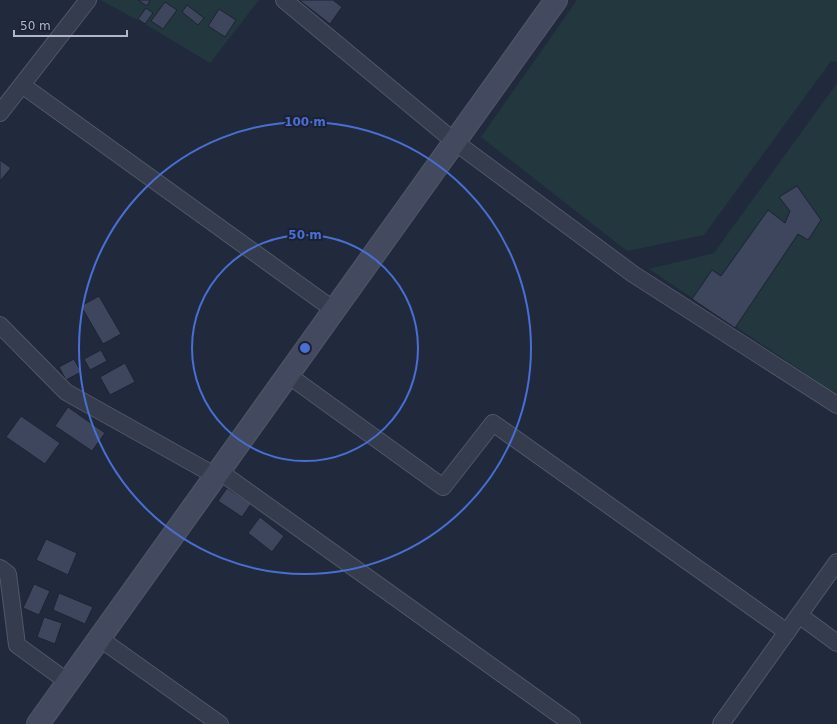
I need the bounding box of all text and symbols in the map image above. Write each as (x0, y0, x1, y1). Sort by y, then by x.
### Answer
scale bar (14, 12, 127, 38)
text: 50 m (20, 19, 51, 33)
text: 100 m (284, 115, 326, 129)
text: 50 m (288, 228, 322, 242)
centre of rings (298, 341, 312, 355)

